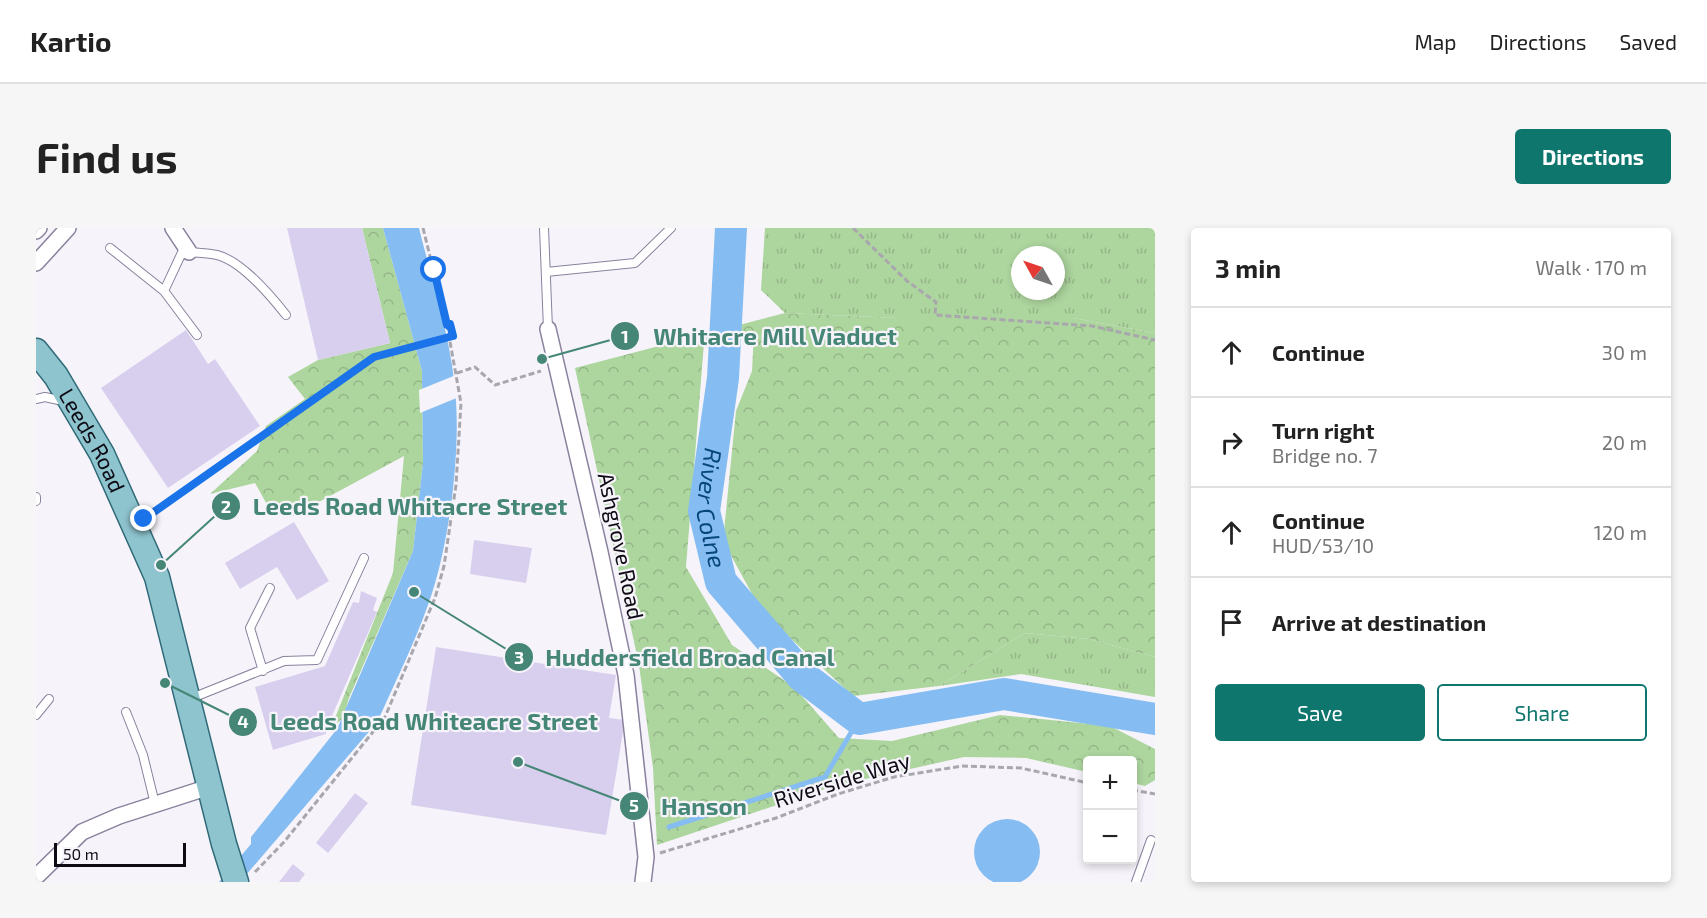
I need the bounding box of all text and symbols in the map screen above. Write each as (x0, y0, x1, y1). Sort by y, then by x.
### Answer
text: Kartio (30, 24, 111, 58)
text: Map (1414, 29, 1457, 54)
text: Directions (1490, 29, 1586, 54)
text: Saved (1619, 29, 1677, 54)
button: Directions (1515, 129, 1671, 184)
text: Find us (36, 131, 178, 181)
north arrow (1011, 246, 1065, 300)
text: 3 min (1215, 252, 1281, 283)
text: Walk · 170 m (1536, 255, 1647, 279)
route start (420, 256, 446, 282)
callout: Whitacre Mill Viaduct (610, 315, 909, 357)
text: Whitacre Mill Viaduct (653, 321, 897, 350)
text: 1 (621, 325, 629, 347)
icon: ahead (1215, 336, 1248, 369)
text: Continue (1272, 339, 1365, 365)
text: 30 m (1602, 340, 1647, 364)
street label: Leeds Road (54, 383, 131, 496)
text: Turn right (1272, 417, 1374, 443)
icon: right (1215, 426, 1248, 459)
text: 20 m (1602, 430, 1647, 454)
text: Bridge no. 7 (1272, 443, 1377, 467)
water label: River Colne (691, 446, 733, 571)
street label: Ashgrove Road (594, 470, 650, 622)
callout: Leeds Road Whitacre Street (211, 485, 580, 527)
text: Leeds Road Whitacre Street (253, 491, 567, 520)
text: 2 (221, 495, 231, 517)
route end (130, 505, 156, 531)
text: Continue (1272, 507, 1365, 533)
icon: ahead (1215, 516, 1248, 549)
text: 120 m (1594, 520, 1647, 544)
text: HUD/53/10 (1272, 533, 1374, 557)
icon: arrive (1215, 606, 1248, 639)
text: Arrive at destination (1272, 609, 1486, 635)
callout: Huddersfield Broad Canal (504, 636, 847, 678)
text: Huddersfield Broad Canal (545, 642, 835, 671)
text: 3 (514, 646, 524, 668)
button: Save (1215, 684, 1425, 741)
button: Share (1437, 684, 1647, 741)
callout: Leeds Road Whiteacre Street (228, 701, 610, 743)
text: Leeds Road Whiteacre Street (270, 706, 598, 735)
text: 4 (237, 710, 249, 732)
street label: Riverside Way (770, 746, 913, 812)
map controls (1083, 756, 1137, 864)
button: + (1083, 756, 1137, 810)
callout: Hanson (619, 785, 759, 827)
text: Hanson (661, 791, 747, 820)
text: 5 (629, 794, 639, 816)
button: − (1083, 810, 1137, 864)
scale bar (54, 840, 186, 868)
text: 50 m (63, 844, 99, 863)

